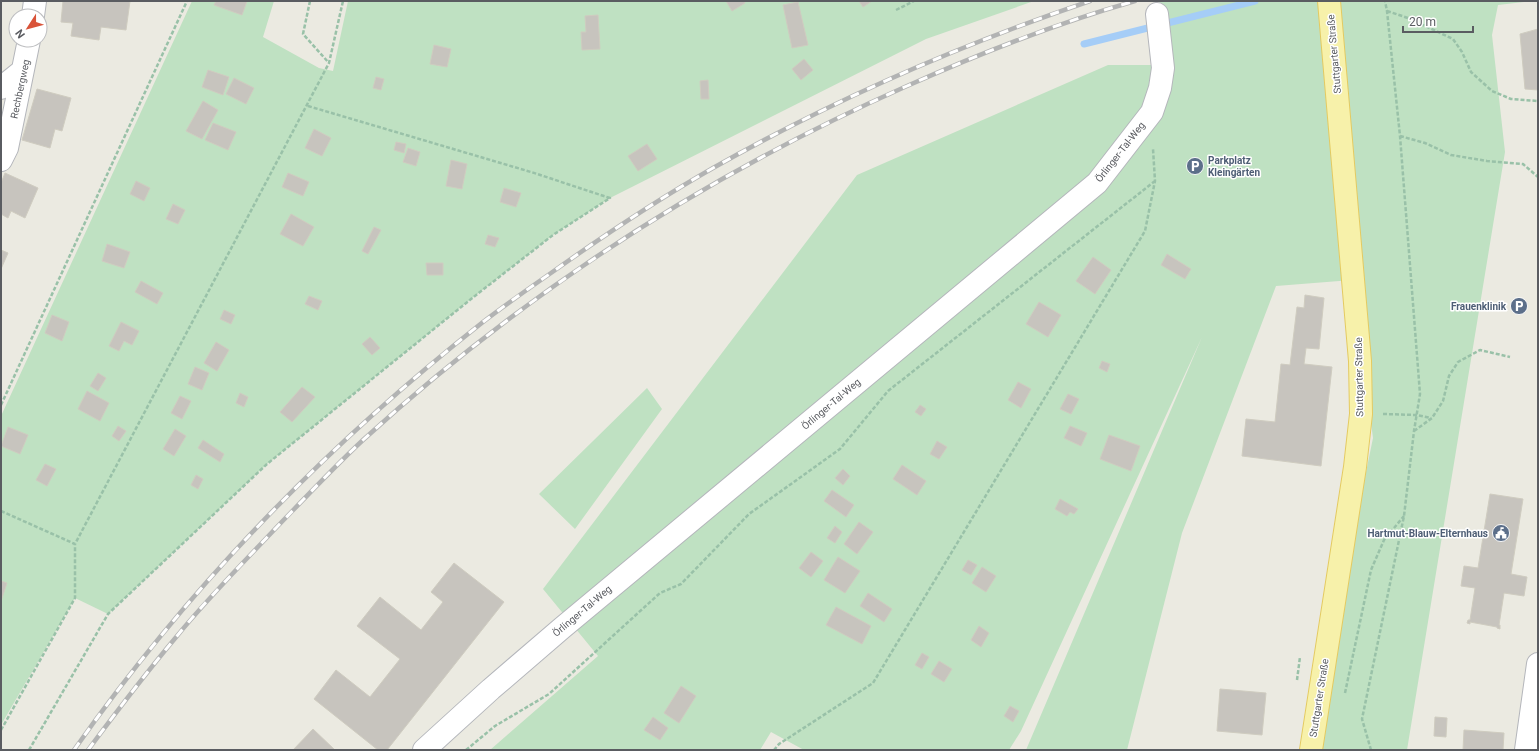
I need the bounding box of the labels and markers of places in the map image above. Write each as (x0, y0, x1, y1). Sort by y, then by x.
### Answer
place label: Parkplatz Kleingärten (1208, 155, 1260, 178)
parking icon: Parkplatz Kleingärten (1185, 156, 1205, 176)
parking icon: Frauenklinik (1509, 296, 1529, 316)
place label: Frauenklinik (1451, 301, 1507, 312)
public building icon: Hartmut-Blauw-Elternhaus (1491, 523, 1511, 543)
place label: Hartmut-Blauw-Elternhaus (1367, 528, 1488, 539)

